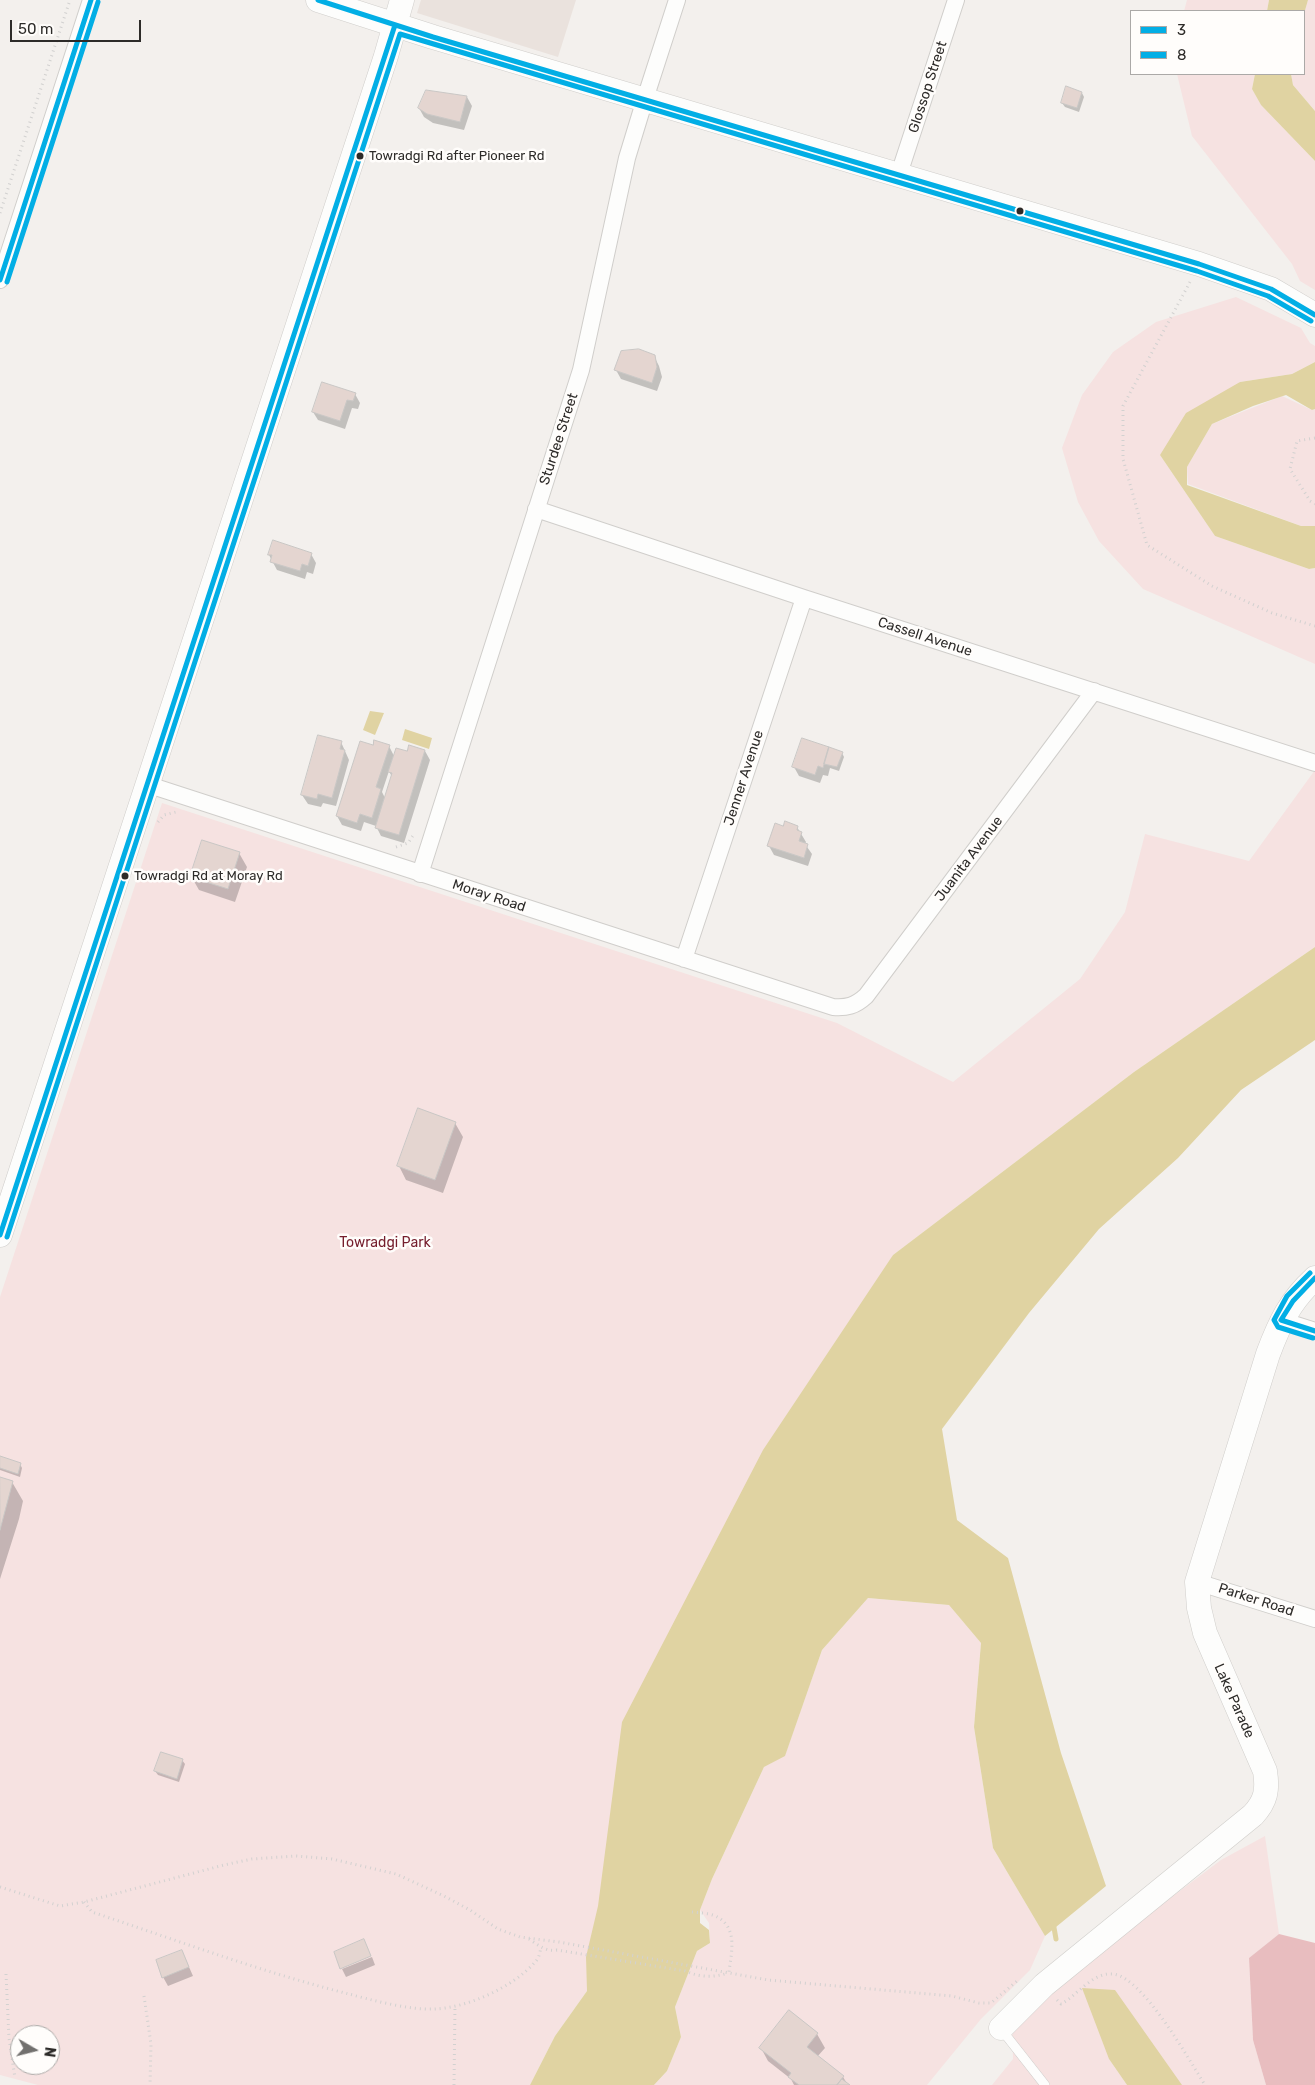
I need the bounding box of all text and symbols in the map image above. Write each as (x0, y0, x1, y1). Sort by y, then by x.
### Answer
scale bar (12, 10, 144, 42)
legend (1130, 10, 1305, 75)
text: 50 m (18, 20, 53, 38)
text: 3 (1177, 21, 1186, 39)
street label: Glossop Street (905, 39, 951, 135)
text: 8 (1177, 46, 1187, 64)
place label: Towradgi Rd after Pioneer Rd (369, 148, 544, 164)
marker: Towradgi Rd after Pioneer Rd (355, 151, 365, 161)
unlabelled marker (1015, 206, 1025, 216)
street label: Sturdee Street (536, 391, 582, 487)
street label: Cassell Avenue (876, 614, 974, 660)
street label: Jenner Avenue (721, 728, 767, 828)
street label: Juanita Avenue (931, 813, 1007, 905)
place label: Towradgi Rd at Moray Rd (134, 868, 283, 884)
marker: Towradgi Rd at Moray Rd (120, 871, 130, 881)
street label: Moray Road (450, 876, 528, 916)
park label: Towradgi Park (339, 1235, 431, 1251)
street label: Parker Road (1216, 1580, 1296, 1620)
street label: Lake Parade (1210, 1661, 1258, 1741)
north arrow (10, 2025, 60, 2075)
text: N (40, 2046, 58, 2058)

